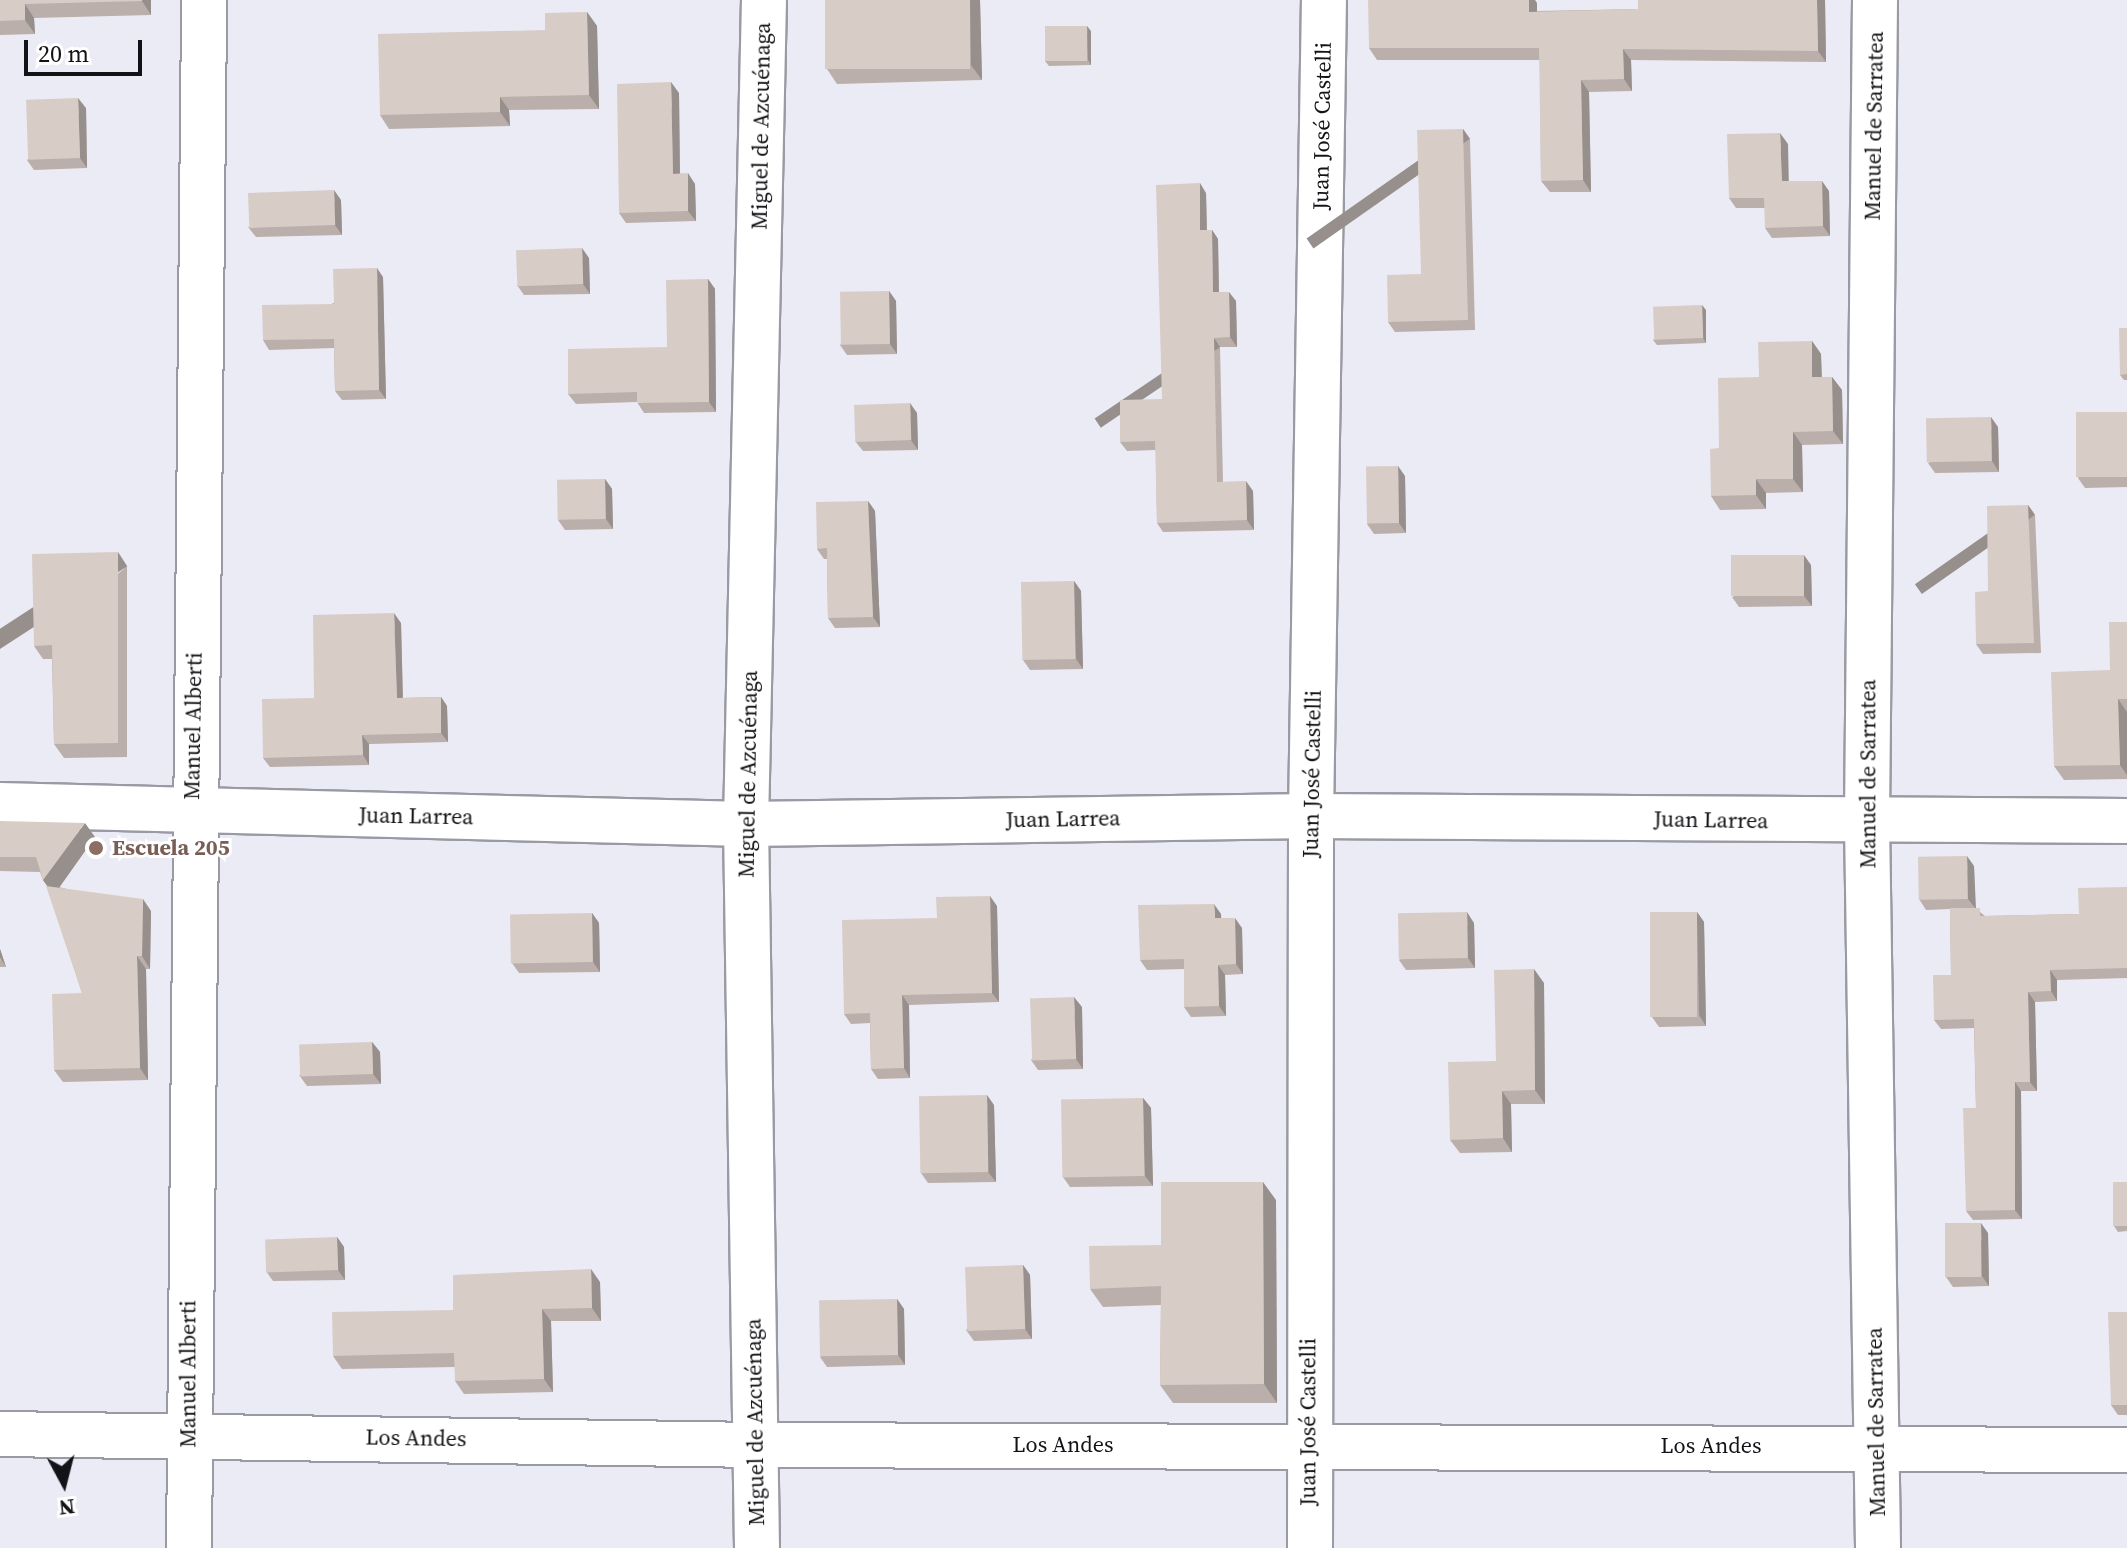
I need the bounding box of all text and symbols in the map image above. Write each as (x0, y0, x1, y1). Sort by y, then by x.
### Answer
street label: Miguel de Azcuénaga (746, 22, 776, 230)
scale bar (28, 24, 146, 74)
street label: Manuel de Sarratea (1859, 31, 1889, 221)
text: 20 m (38, 37, 89, 70)
street label: Juan José Castelli (1307, 42, 1337, 210)
street label: Manuel Alberti (179, 652, 207, 800)
street label: Miguel de Azcuénaga (733, 670, 763, 878)
street label: Manuel de Sarratea (1855, 679, 1881, 869)
street label: Juan José Castelli (1297, 690, 1327, 858)
street label: Juan Larrea (358, 802, 474, 830)
street label: Juan Larrea (1005, 805, 1121, 833)
street label: Juan Larrea (1653, 806, 1769, 834)
place label: Escuela 205 (112, 835, 230, 861)
marker: Escuela 205 (87, 839, 105, 857)
street label: Manuel Alberti (175, 1300, 201, 1448)
street label: Miguel de Azcuénaga (740, 1318, 770, 1526)
street label: Manuel de Sarratea (1861, 1327, 1891, 1517)
street label: Juan José Castelli (1295, 1338, 1321, 1506)
street label: Los Andes (365, 1424, 467, 1452)
street label: Los Andes (1012, 1432, 1114, 1458)
street label: Los Andes (1660, 1433, 1762, 1459)
north arrow (24, 1444, 104, 1524)
text: N (57, 1492, 77, 1524)

